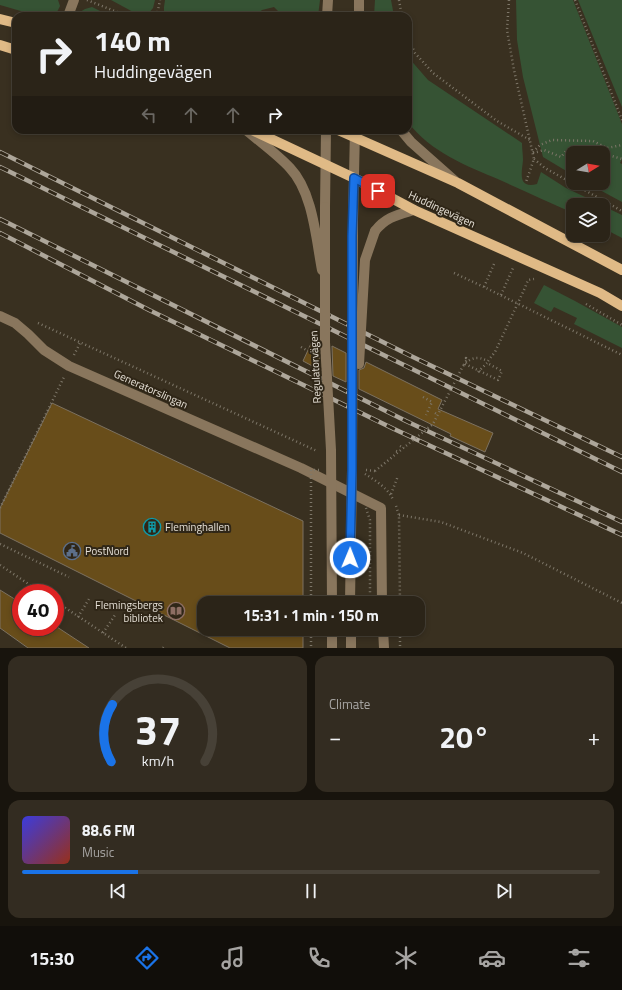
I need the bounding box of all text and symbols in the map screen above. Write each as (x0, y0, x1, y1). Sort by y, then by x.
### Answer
text: 140 m (94, 19, 171, 62)
icon: right (28, 28, 80, 80)
text: Huddingevägen (94, 58, 212, 85)
icon: left (138, 104, 160, 126)
icon: ahead (180, 104, 202, 126)
icon: ahead (222, 104, 244, 126)
icon: right (264, 104, 286, 126)
north arrow (566, 146, 610, 190)
map controls (566, 146, 610, 242)
pin (361, 174, 395, 208)
icon: arrive (367, 180, 389, 202)
street label: Huddingevägen (406, 186, 478, 232)
button: layers (566, 198, 610, 242)
street label: Regulatorvägen (305, 330, 325, 404)
street label: Generatorslingan (111, 365, 191, 413)
building icon: Fleminghallen (142, 517, 162, 537)
place label: Fleminghallen (165, 519, 230, 535)
position arrow (329, 537, 371, 579)
public building icon: PostNord (62, 541, 82, 561)
place label: PostNord (85, 543, 129, 559)
speed limit sign: 40 (12, 584, 64, 636)
place label: Flemingsbergs bibliotek (95, 597, 164, 626)
library icon: Flemingsbergs bibliotek (166, 601, 186, 621)
text: 15:31 · 1 min · 150 m (243, 604, 379, 627)
text: Climate (329, 694, 370, 714)
text: 37 (134, 698, 181, 761)
text: 20° (439, 714, 490, 760)
text: − (329, 720, 341, 754)
text: + (588, 720, 600, 754)
text: km/h (141, 750, 174, 772)
text: 88.6 FM (82, 819, 135, 842)
text: Music (82, 842, 114, 862)
icon: previous (107, 880, 129, 902)
icon: pause (300, 880, 322, 902)
icon: next (493, 880, 515, 902)
icon: directions (133, 944, 161, 972)
icon: music (219, 944, 247, 972)
icon: phone (305, 944, 333, 972)
icon: climate (392, 944, 420, 972)
icon: car (478, 944, 506, 972)
icon: filters (565, 944, 593, 972)
text: 15:30 (29, 945, 74, 972)

